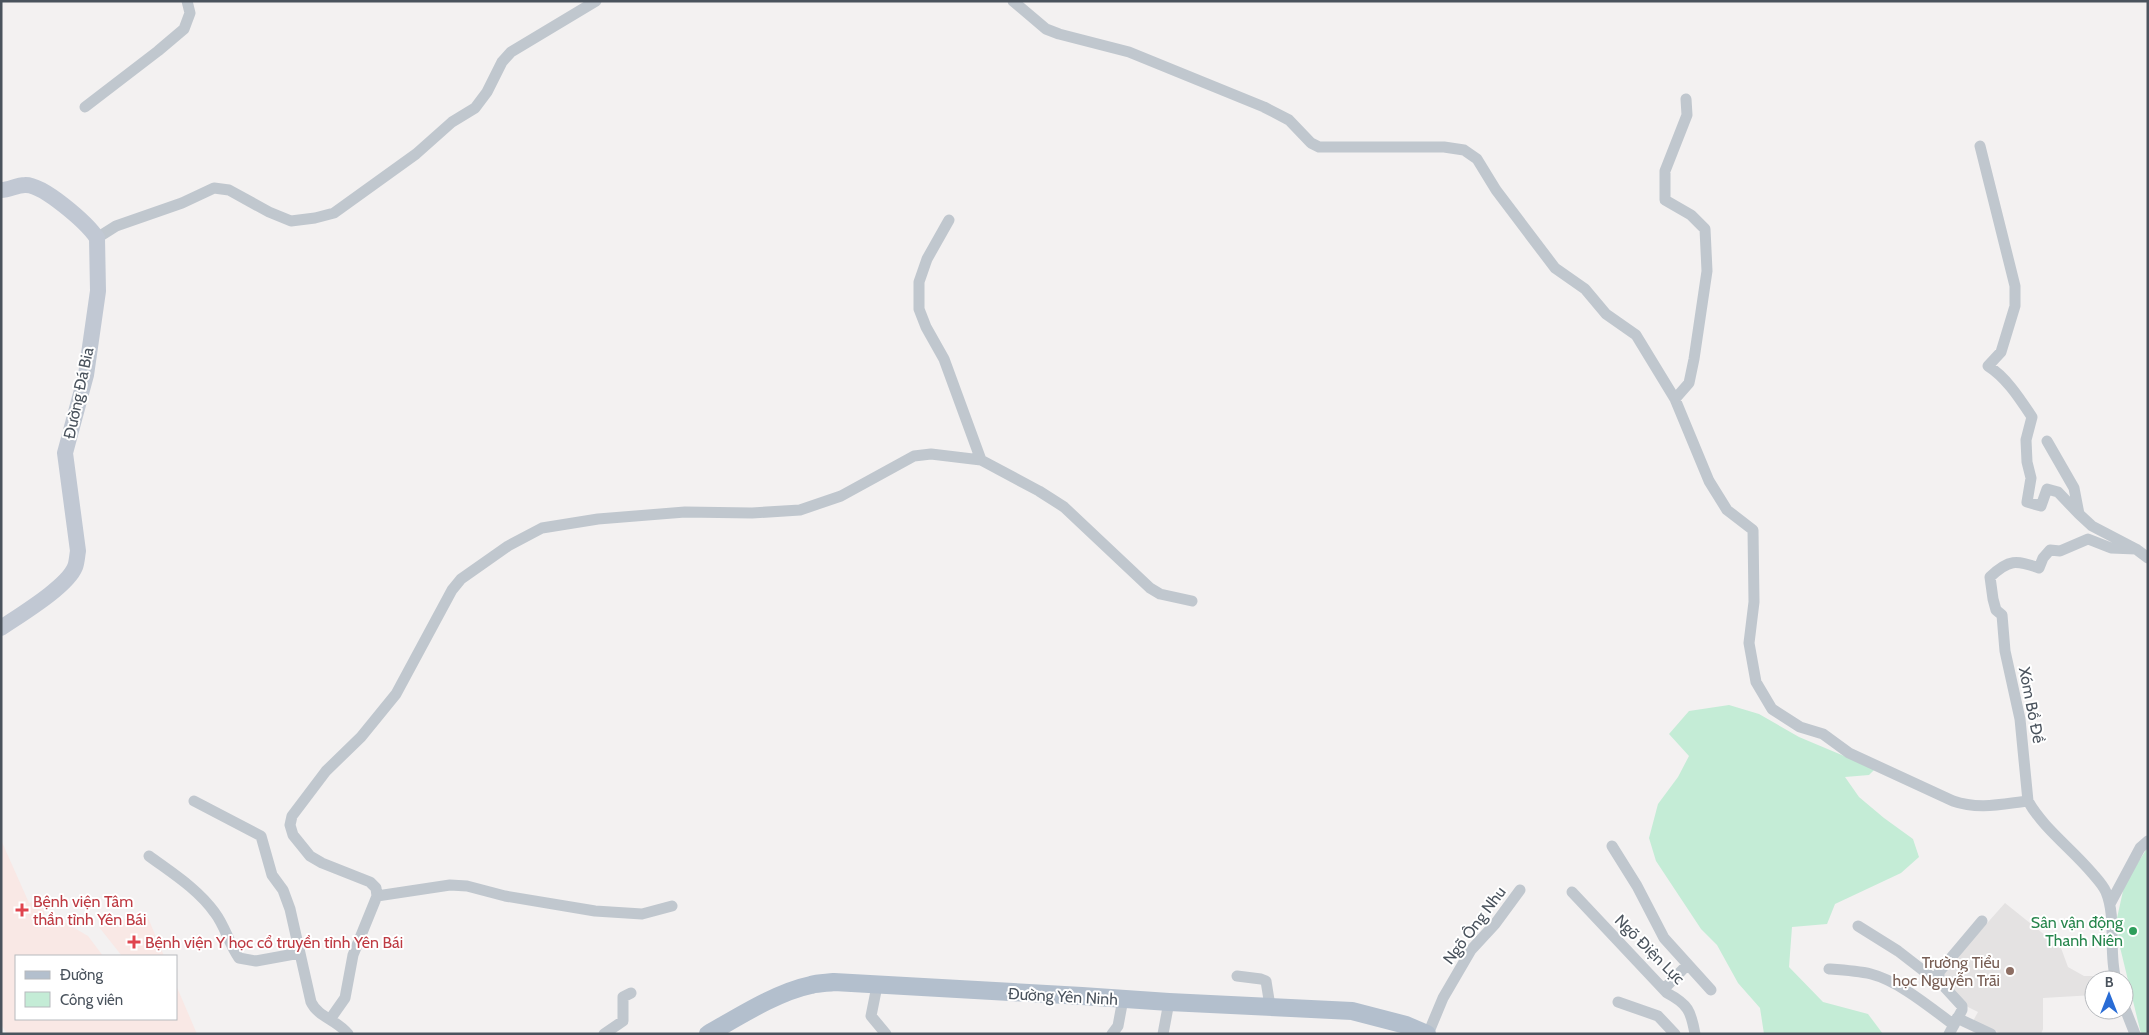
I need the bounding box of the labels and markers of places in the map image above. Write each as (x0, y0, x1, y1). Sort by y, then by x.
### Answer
place label: Bệnh viện Tâm thần tỉnh Yên Bái (33, 892, 146, 929)
marker: Bệnh viện Tâm thần tỉnh Yên Bái (15, 903, 29, 917)
place label: Sân vận động Thanh Niên (2031, 913, 2124, 950)
marker: Sân vận động Thanh Niên (2127, 925, 2139, 937)
place label: Bệnh viện Y học cổ truyền tỉnh Yên Bái (145, 933, 403, 952)
marker: Bệnh viện Y học cổ truyền tỉnh Yên Bái (127, 935, 141, 949)
place label: Trường Tiểu học Nguyễn Trãi (1892, 953, 2000, 990)
marker: Trường Tiểu học Nguyễn Trãi (2004, 965, 2016, 977)

